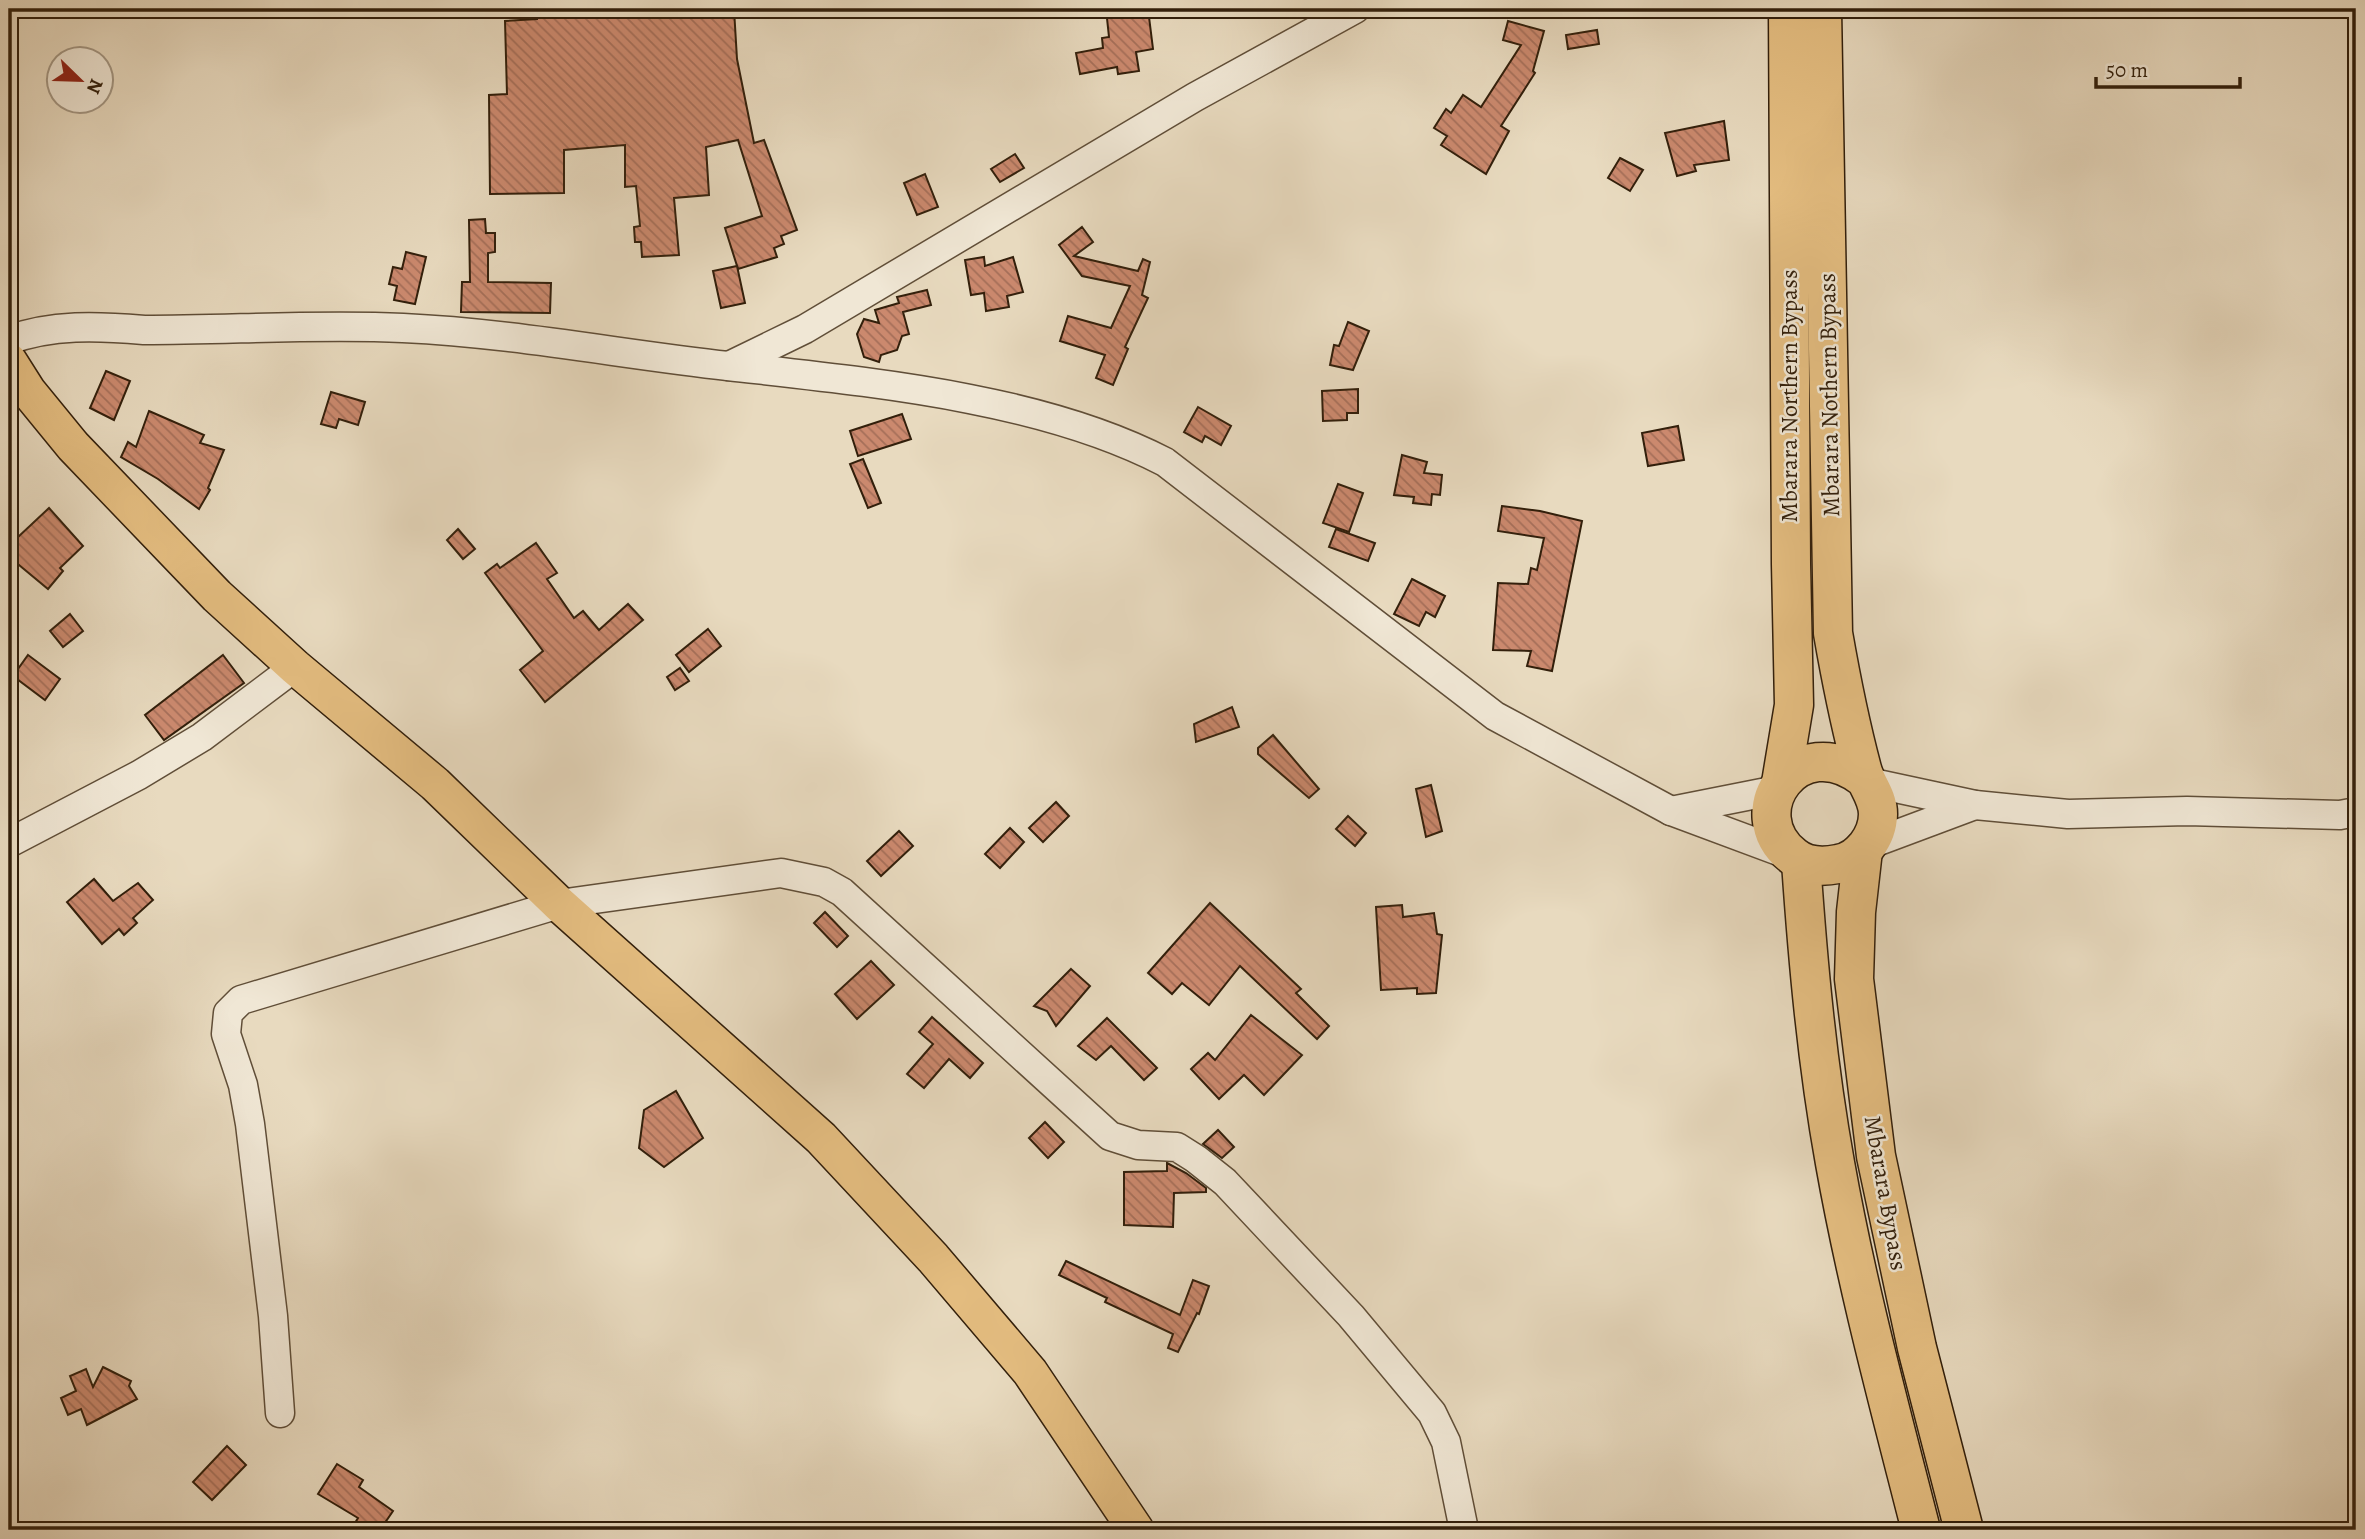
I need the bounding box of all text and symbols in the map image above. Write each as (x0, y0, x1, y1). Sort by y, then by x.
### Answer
north arrow (46, 46, 116, 116)
scale bar (2096, 46, 2239, 90)
text: 50 m (2106, 56, 2148, 84)
text: N (80, 75, 109, 98)
street label: Mbarara Northern Bypass (1773, 269, 1805, 523)
street label: Mbarara Nothern Bypass (1811, 273, 1847, 517)
street label: Mbarara Bypass (1857, 1113, 1915, 1273)

